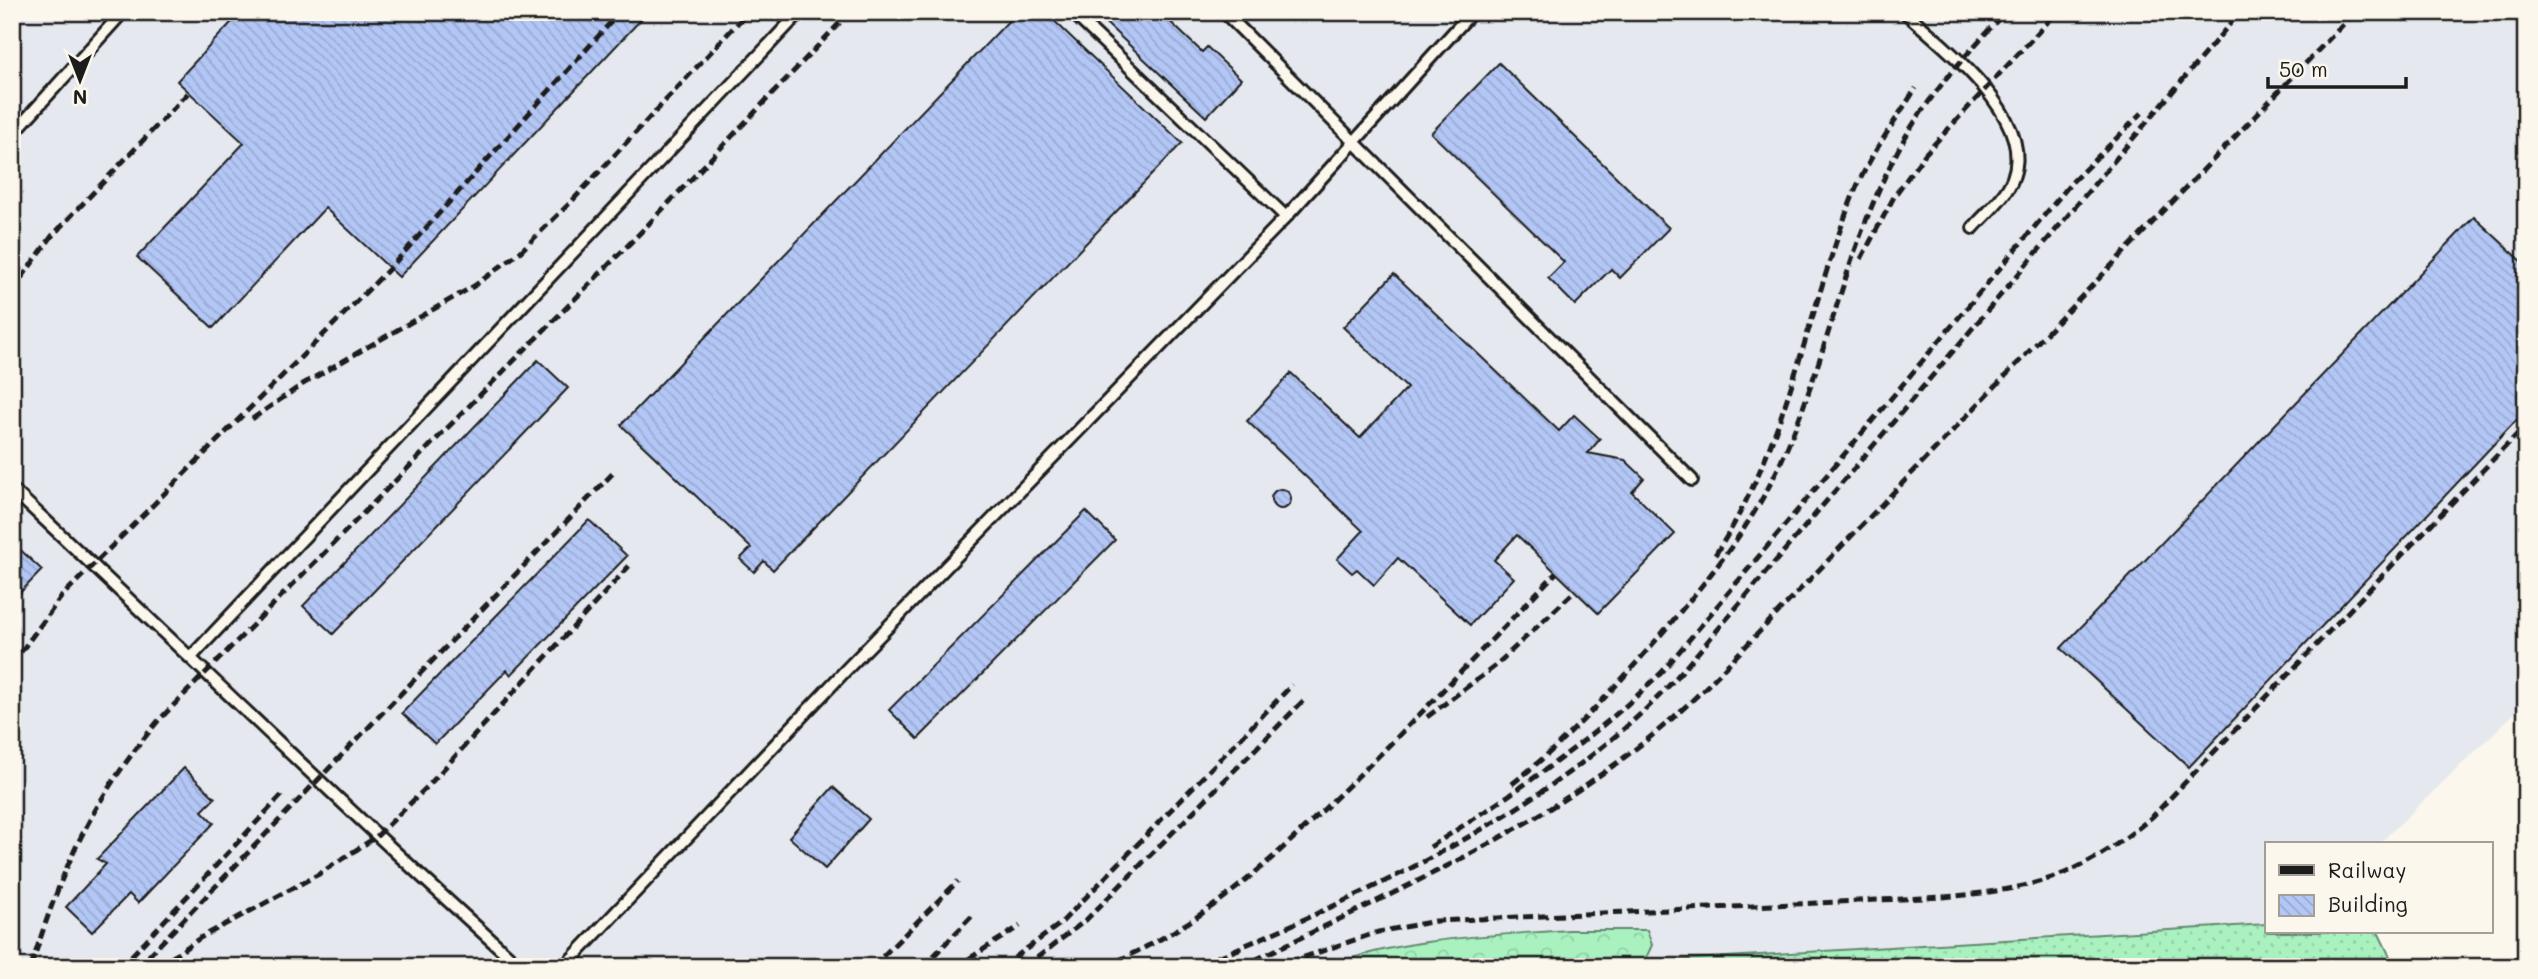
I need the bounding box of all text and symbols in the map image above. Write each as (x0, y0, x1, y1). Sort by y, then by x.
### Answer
north arrow (46, 46, 116, 116)
scale bar (2268, 46, 2407, 90)
text: 50 m (2279, 55, 2328, 82)
text: N (73, 85, 87, 110)
legend (2265, 842, 2492, 934)
text: Railway (2328, 856, 2407, 883)
text: Building (2328, 890, 2408, 917)

